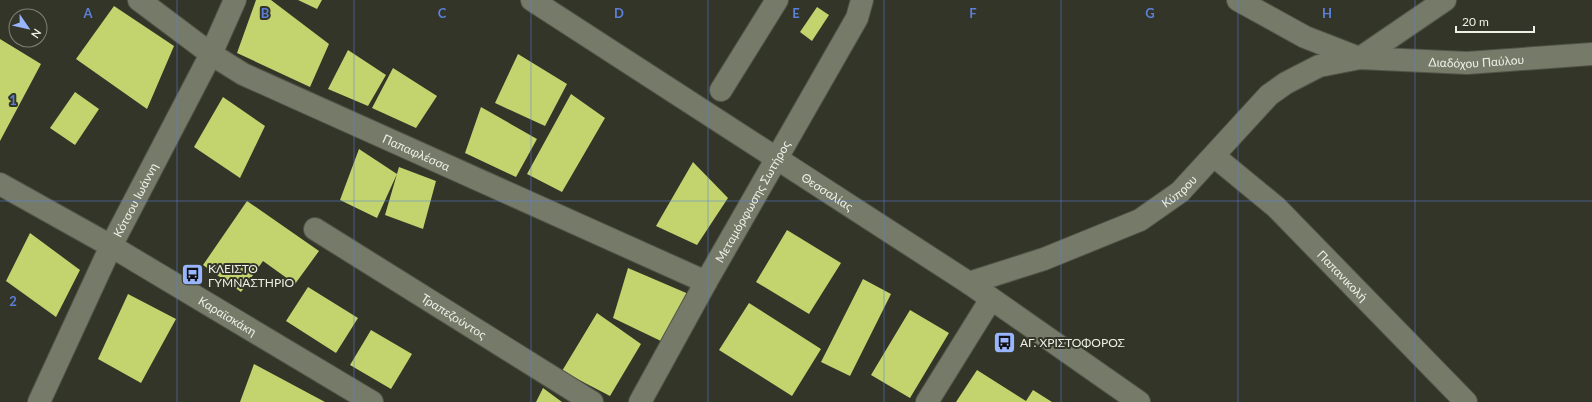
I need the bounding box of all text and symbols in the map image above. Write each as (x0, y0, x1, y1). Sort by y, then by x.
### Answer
text: A (82, 5, 93, 21)
text: B (261, 5, 270, 21)
text: C (438, 5, 447, 21)
text: D (614, 5, 624, 21)
text: E (792, 5, 800, 21)
text: F (969, 5, 977, 21)
text: G (1145, 5, 1155, 21)
text: H (1322, 5, 1332, 21)
north arrow (8, 8, 48, 48)
scale bar (1456, 8, 1534, 34)
text: 20 m (1462, 14, 1489, 29)
text: N (29, 27, 44, 41)
street label: Διαδόχου Παύλου (1428, 51, 1525, 71)
text: 1 (9, 92, 17, 108)
street label: Παπαφλέσσα (381, 130, 453, 174)
street label: Μεταμόρφωσης Σωτήρος (711, 137, 793, 265)
street label: Κότσου Ιωάννη (110, 160, 161, 240)
street label: Θεσσαλίας (799, 169, 856, 214)
street label: Κύπρου (1158, 172, 1200, 210)
street label: Παπανικολή (1315, 247, 1371, 304)
place label: ΚΛΕΙΣΤΟ ΓΥΜΝΑΣΤΗΡΙΟ (208, 261, 295, 290)
bus stop icon: ΚΛΕΙΣΤΟ ΓΥΜΝΑΣΤΗΡΙΟ (179, 262, 205, 288)
street label: Τραπεζούντος (419, 290, 490, 342)
text: 2 (9, 293, 17, 309)
street label: Καραϊσκάκη (196, 293, 259, 339)
bus stop icon: ΑΓ. ΧΡΙΣΤΟΦΟΡΟΣ (991, 329, 1017, 355)
place label: ΑΓ. ΧΡΙΣΤΟΦΟΡΟΣ (1020, 335, 1125, 350)

